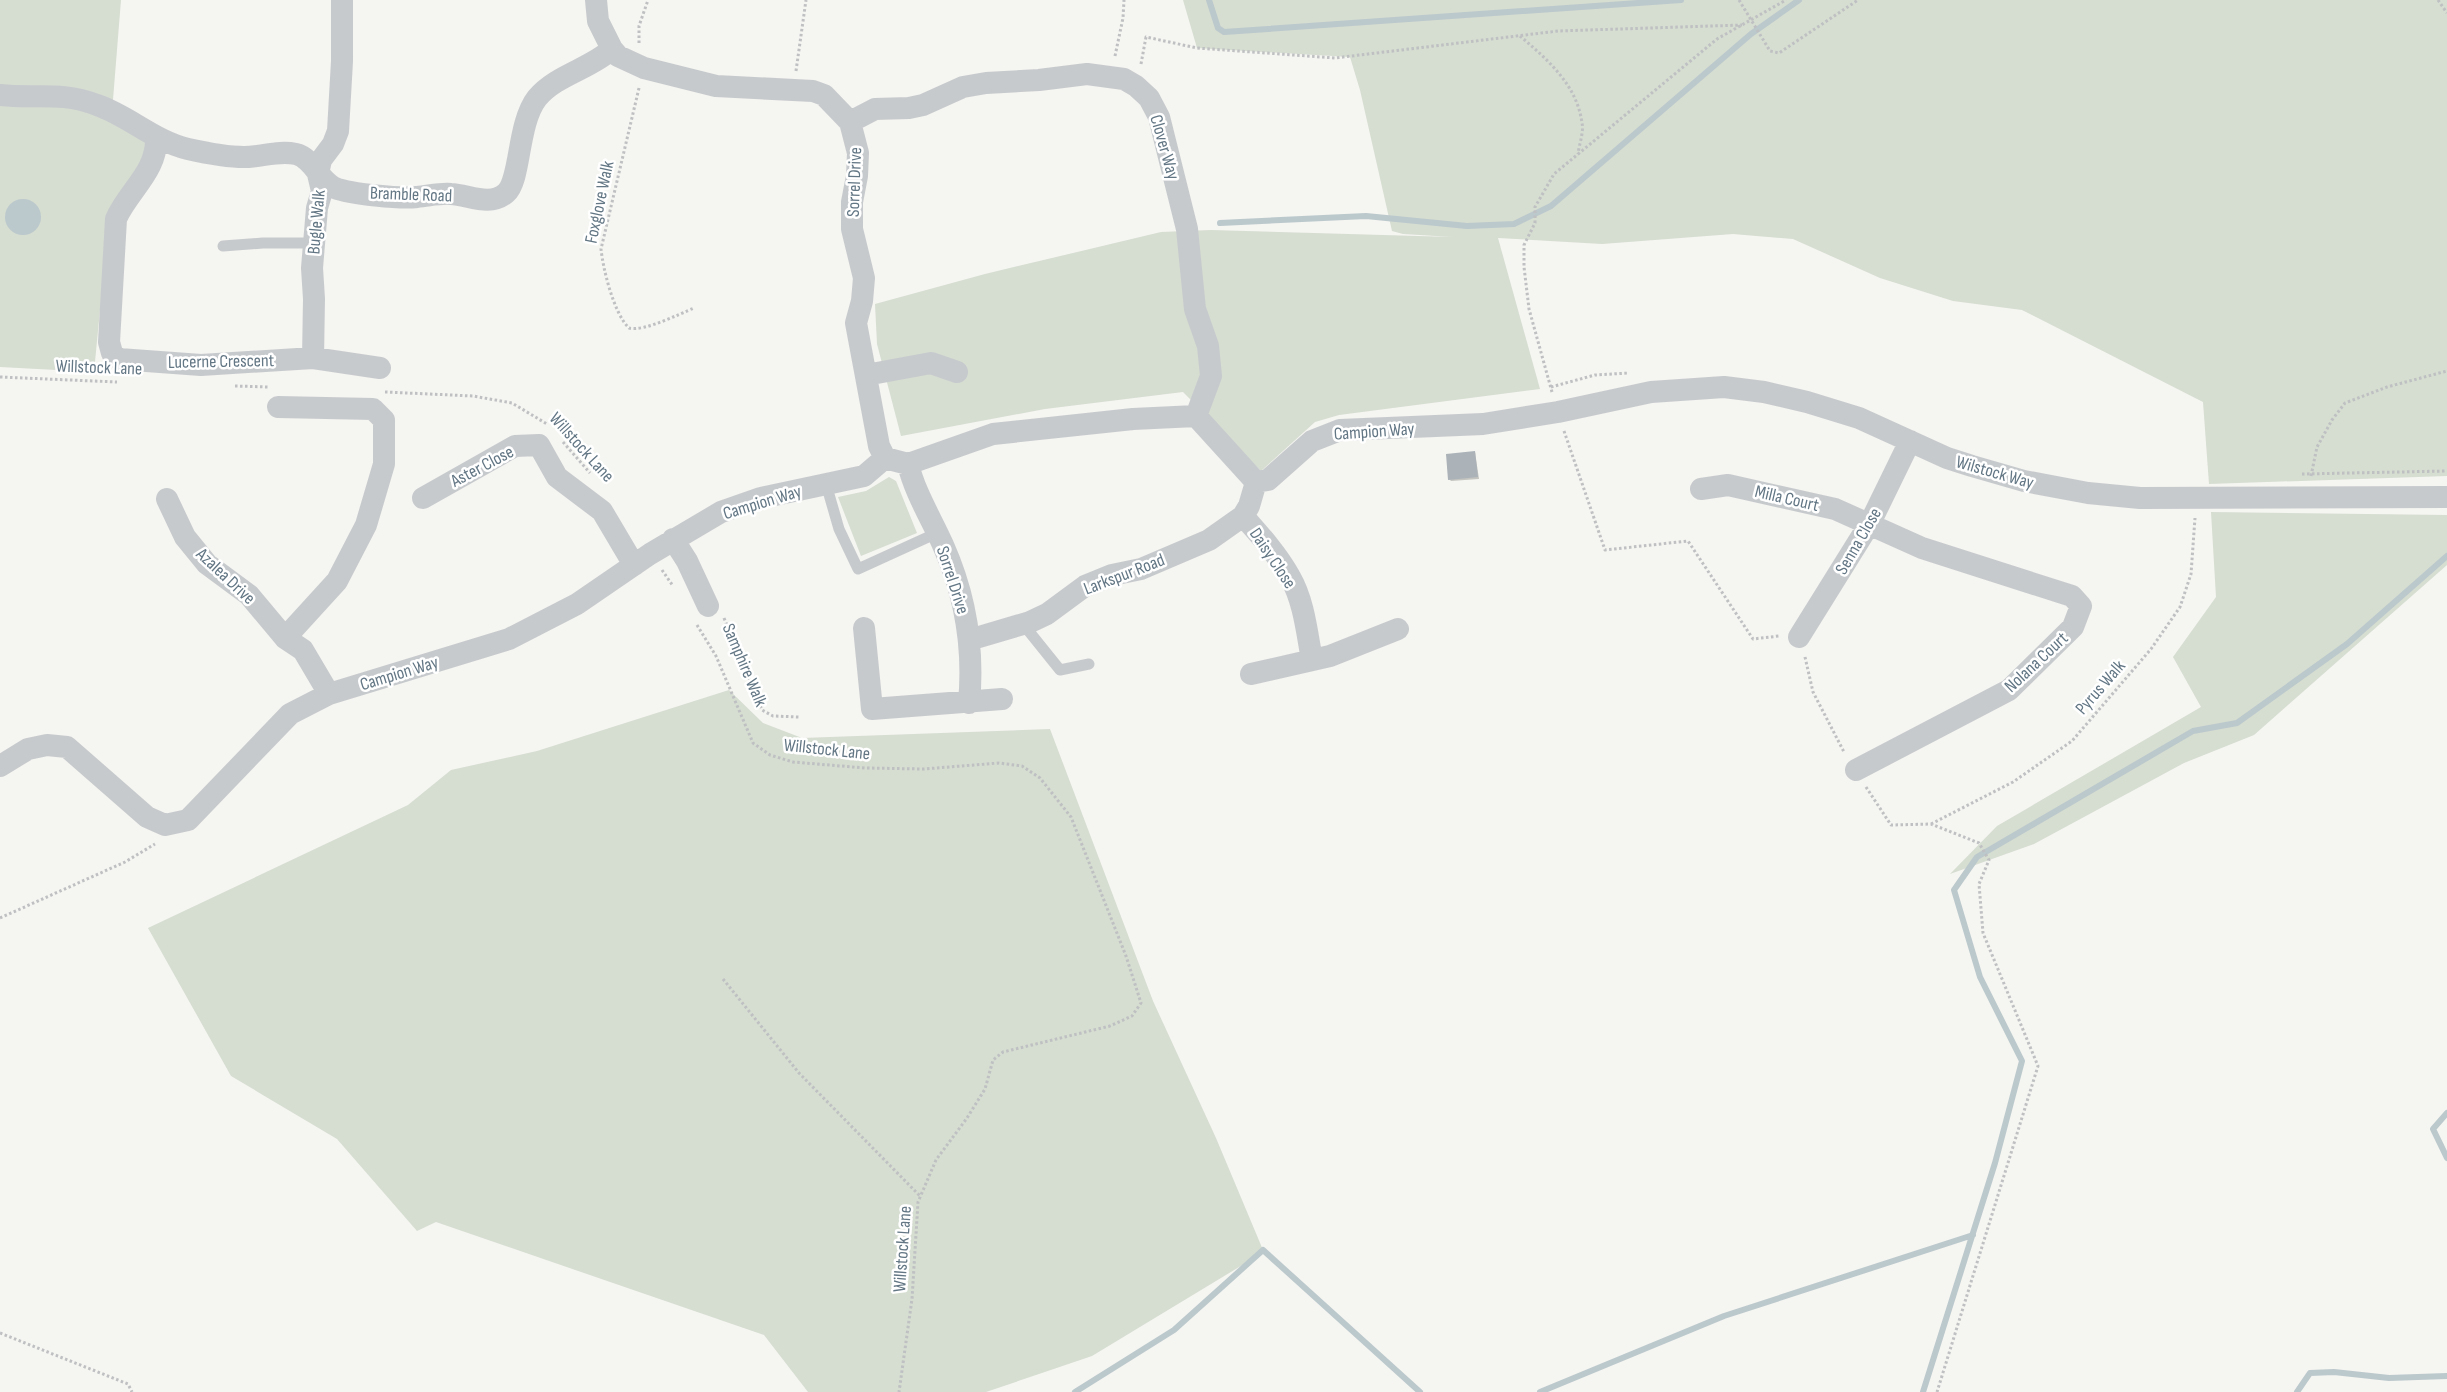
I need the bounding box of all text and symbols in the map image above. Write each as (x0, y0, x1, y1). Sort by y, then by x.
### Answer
street label: Clover Way (1145, 112, 1184, 182)
street label: Sorrel Drive (843, 147, 866, 217)
street label: Foxglove Walk (580, 159, 619, 245)
street label: Bramble Road (370, 183, 452, 206)
street label: Bugle Walk (303, 189, 330, 255)
street label: Lucerne Crescent (168, 350, 275, 373)
street label: Willstock Lane (55, 355, 143, 380)
street label: Willstock Lane (545, 408, 618, 487)
street label: Campion Way (1333, 418, 1415, 445)
street label: Aster Close (446, 441, 517, 492)
street label: Wilstock Way (1954, 451, 2036, 494)
street label: Campion Way (720, 481, 804, 524)
street label: Milla Court (1753, 481, 1821, 516)
street label: Senna Close (1831, 504, 1886, 578)
street label: Daisy Close (1245, 524, 1300, 593)
street label: Azalea Drive (191, 543, 260, 609)
street label: Sorrel Drive (932, 544, 973, 617)
street label: Larkspur Road (1081, 549, 1168, 599)
street label: Samphire Walk (718, 621, 771, 710)
street label: Nolana Court (2000, 627, 2073, 697)
street label: Campion Way (357, 652, 441, 695)
street label: Pyrus Walk (2071, 656, 2130, 719)
street label: Willstock Lane (783, 735, 871, 764)
street label: Willstock Lane (889, 1205, 916, 1293)

